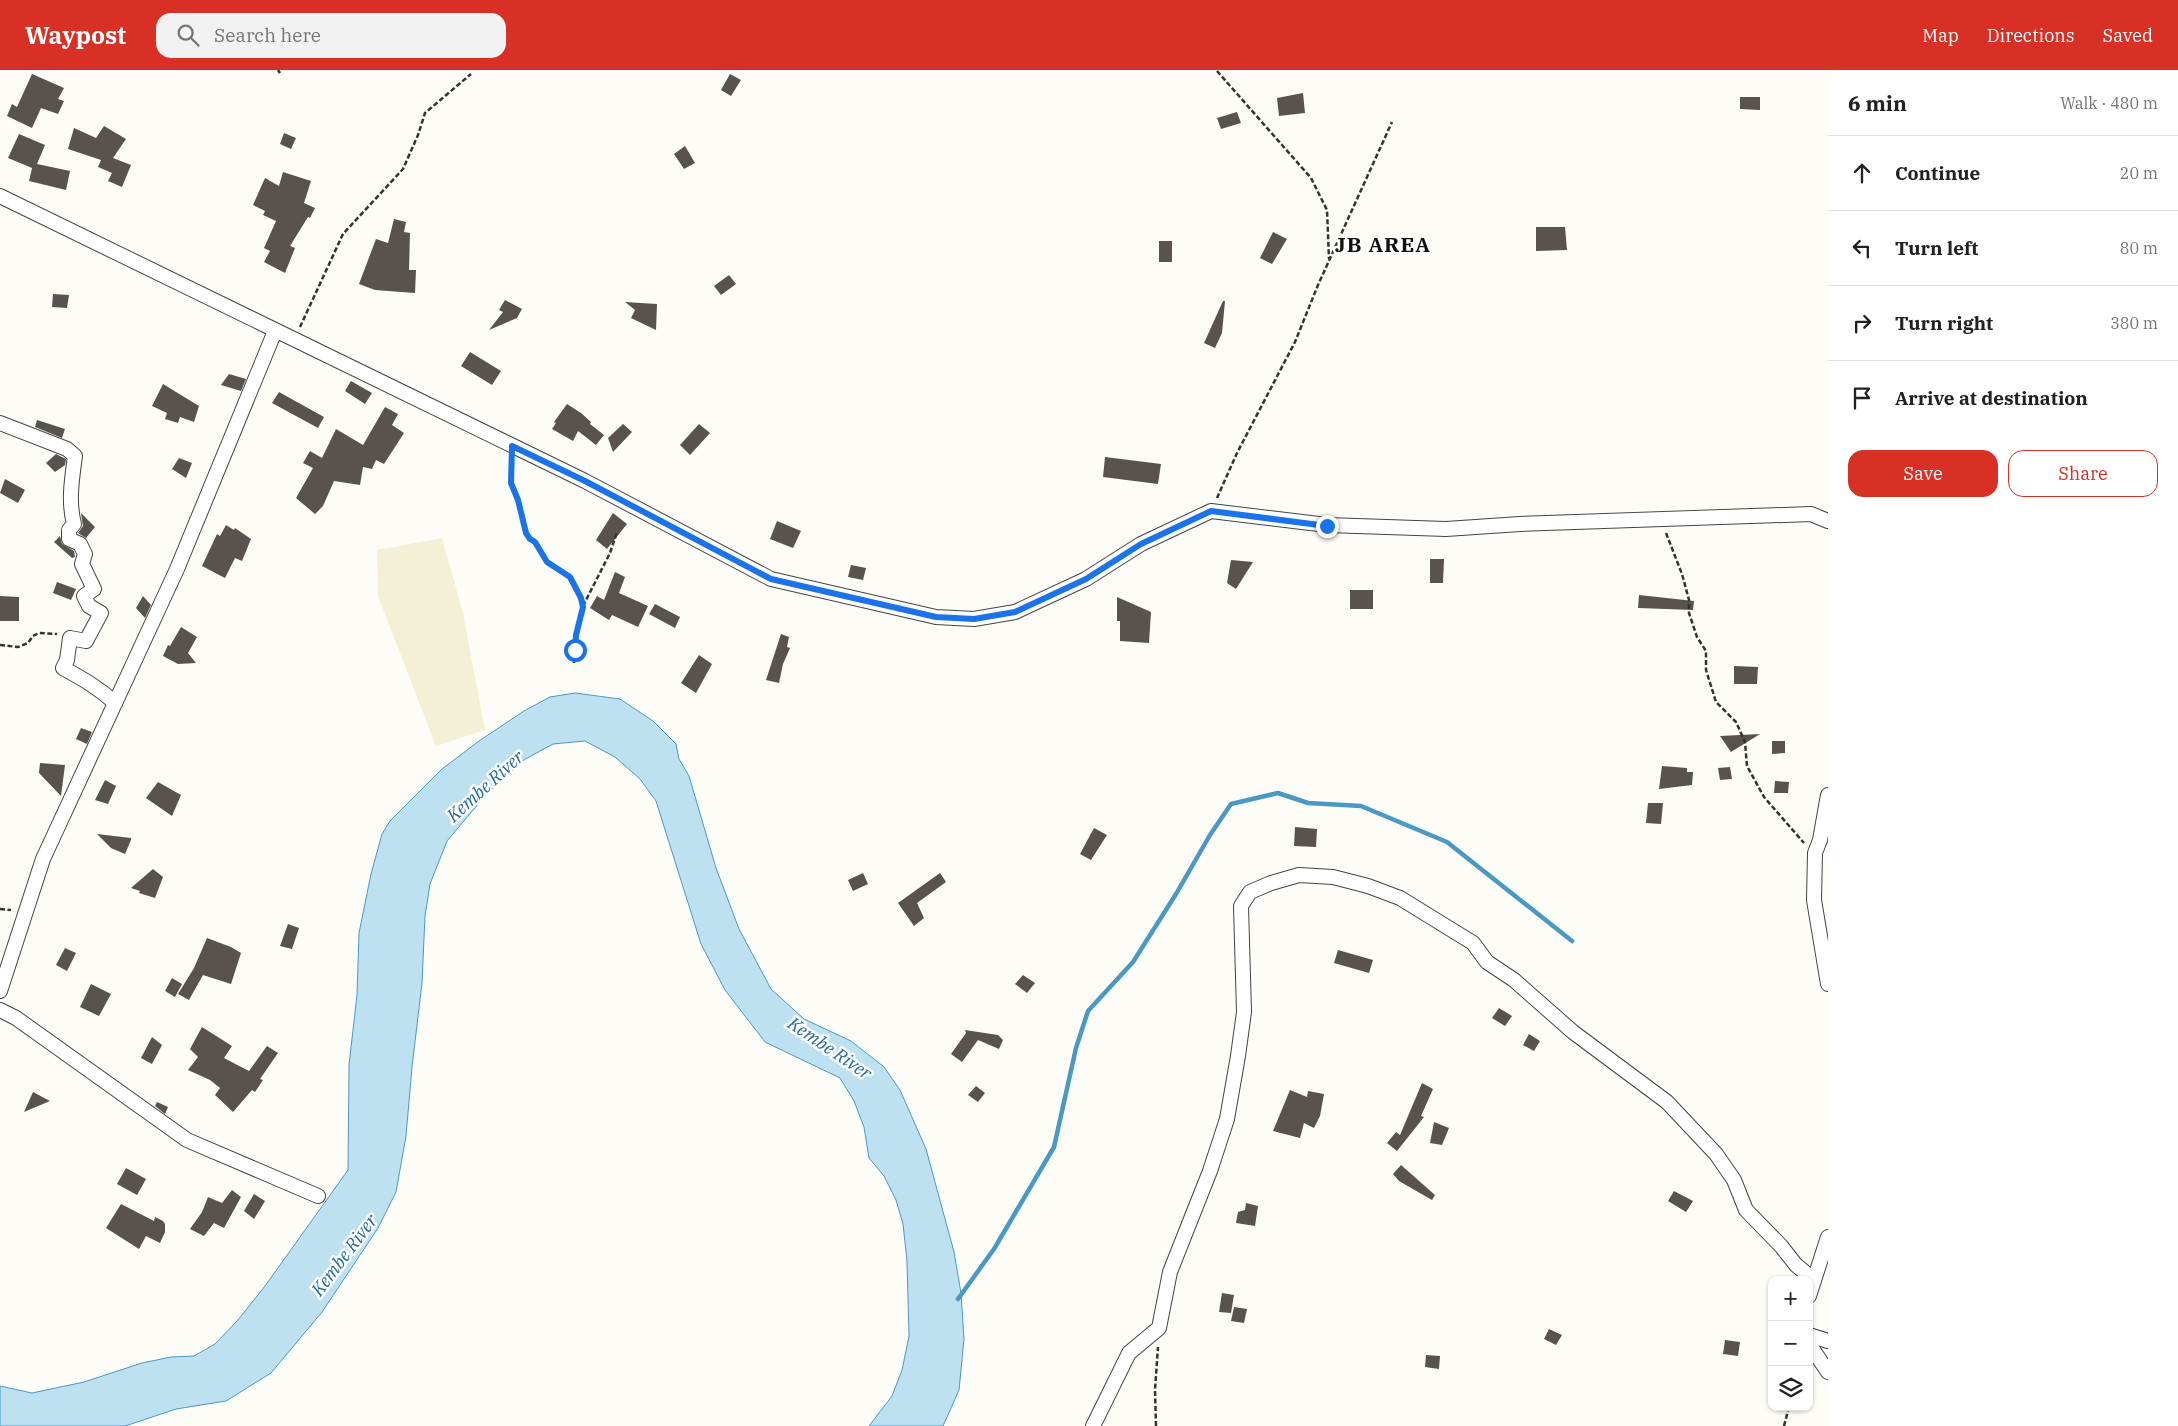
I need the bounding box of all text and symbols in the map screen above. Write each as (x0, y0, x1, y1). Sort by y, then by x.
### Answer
search box (156, 13, 506, 58)
text: Waypost (25, 19, 126, 51)
icon: search (174, 21, 202, 49)
text: Search here (214, 23, 321, 47)
text: Map (1922, 24, 1959, 47)
text: Directions (1987, 24, 2075, 47)
text: Saved (2103, 24, 2153, 47)
text: 6 min (1848, 89, 1907, 117)
text: Walk · 480 m (2060, 93, 2158, 113)
icon: ahead (1848, 159, 1876, 187)
text: Continue (1895, 161, 1980, 185)
text: 20 m (2120, 163, 2158, 183)
district label: JB AREA (1335, 230, 1431, 258)
icon: left (1848, 234, 1876, 262)
text: Turn left (1895, 236, 1978, 260)
text: 80 m (2120, 238, 2158, 258)
icon: right (1848, 309, 1876, 337)
text: Turn right (1895, 311, 1993, 335)
text: 380 m (2110, 313, 2158, 333)
icon: arrive (1848, 384, 1876, 412)
text: Arrive at destination (1895, 386, 2088, 410)
button: Save (1848, 450, 1998, 497)
button: Share (2008, 450, 2158, 497)
route end (1316, 515, 1339, 538)
route start (564, 639, 587, 662)
water label: Kembe River (441, 745, 529, 827)
water label: Kembe River (783, 1011, 877, 1085)
water label: Kembe River (305, 1209, 383, 1301)
map controls (1768, 1276, 1813, 1411)
button: + (1768, 1276, 1813, 1321)
button: − (1768, 1321, 1813, 1366)
button: layers (1768, 1366, 1813, 1411)

